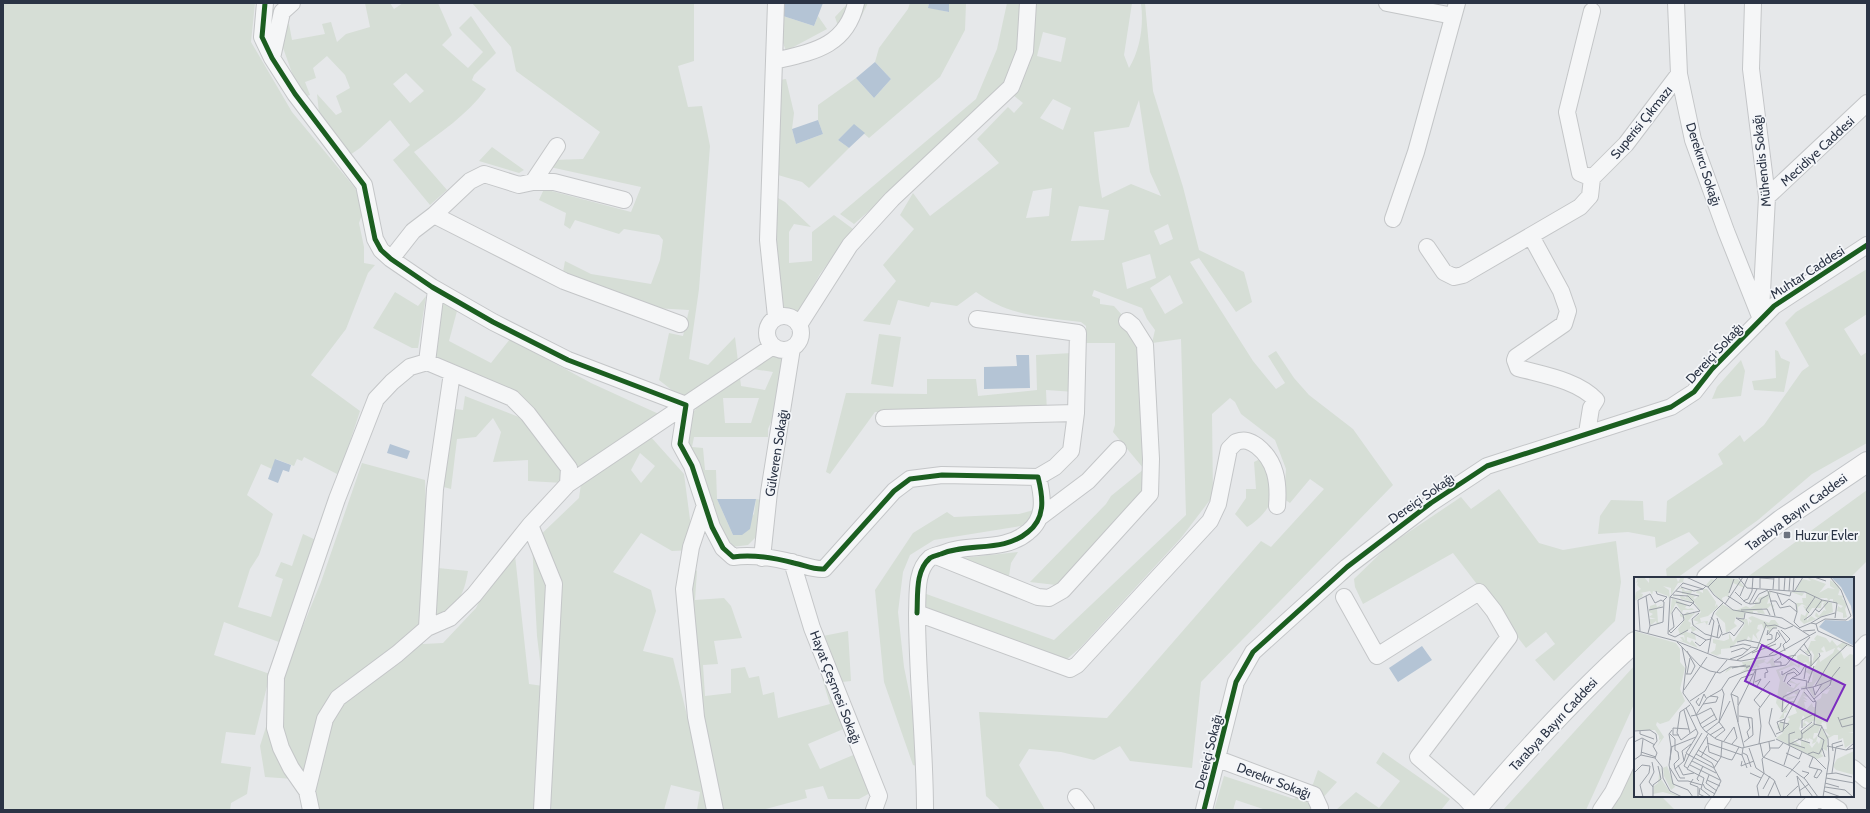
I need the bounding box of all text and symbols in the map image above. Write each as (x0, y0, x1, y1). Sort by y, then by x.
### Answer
street label: Superisi Çıkmazı (1607, 82, 1675, 162)
street label: Mecidiye Caddesi (1777, 113, 1857, 189)
street label: Mühendis Sokağı (1748, 114, 1774, 208)
street label: Derekırcı Sokağı (1683, 120, 1725, 208)
street label: Muhtar Caddesi (1767, 242, 1847, 302)
street label: Dereiçi Sokağı (1682, 319, 1746, 387)
street label: Gülveren Sokağı (761, 408, 791, 498)
street label: Dereiçi Sokağı (1385, 469, 1457, 527)
street label: Tarabya Bayırı Caddesi (1742, 470, 1850, 554)
place label: Huzur Evler (1795, 527, 1859, 543)
marker: Huzur Evler (1782, 530, 1792, 540)
inset map (1634, 577, 1854, 797)
street label: Hayat Çeşmesi Sokağı (807, 628, 865, 746)
street label: Tarabya Bayırı Caddesi (1506, 674, 1600, 774)
street label: Dereiçi Sokağı (1191, 713, 1225, 791)
street label: Derekır Sokağı (1235, 759, 1313, 801)

